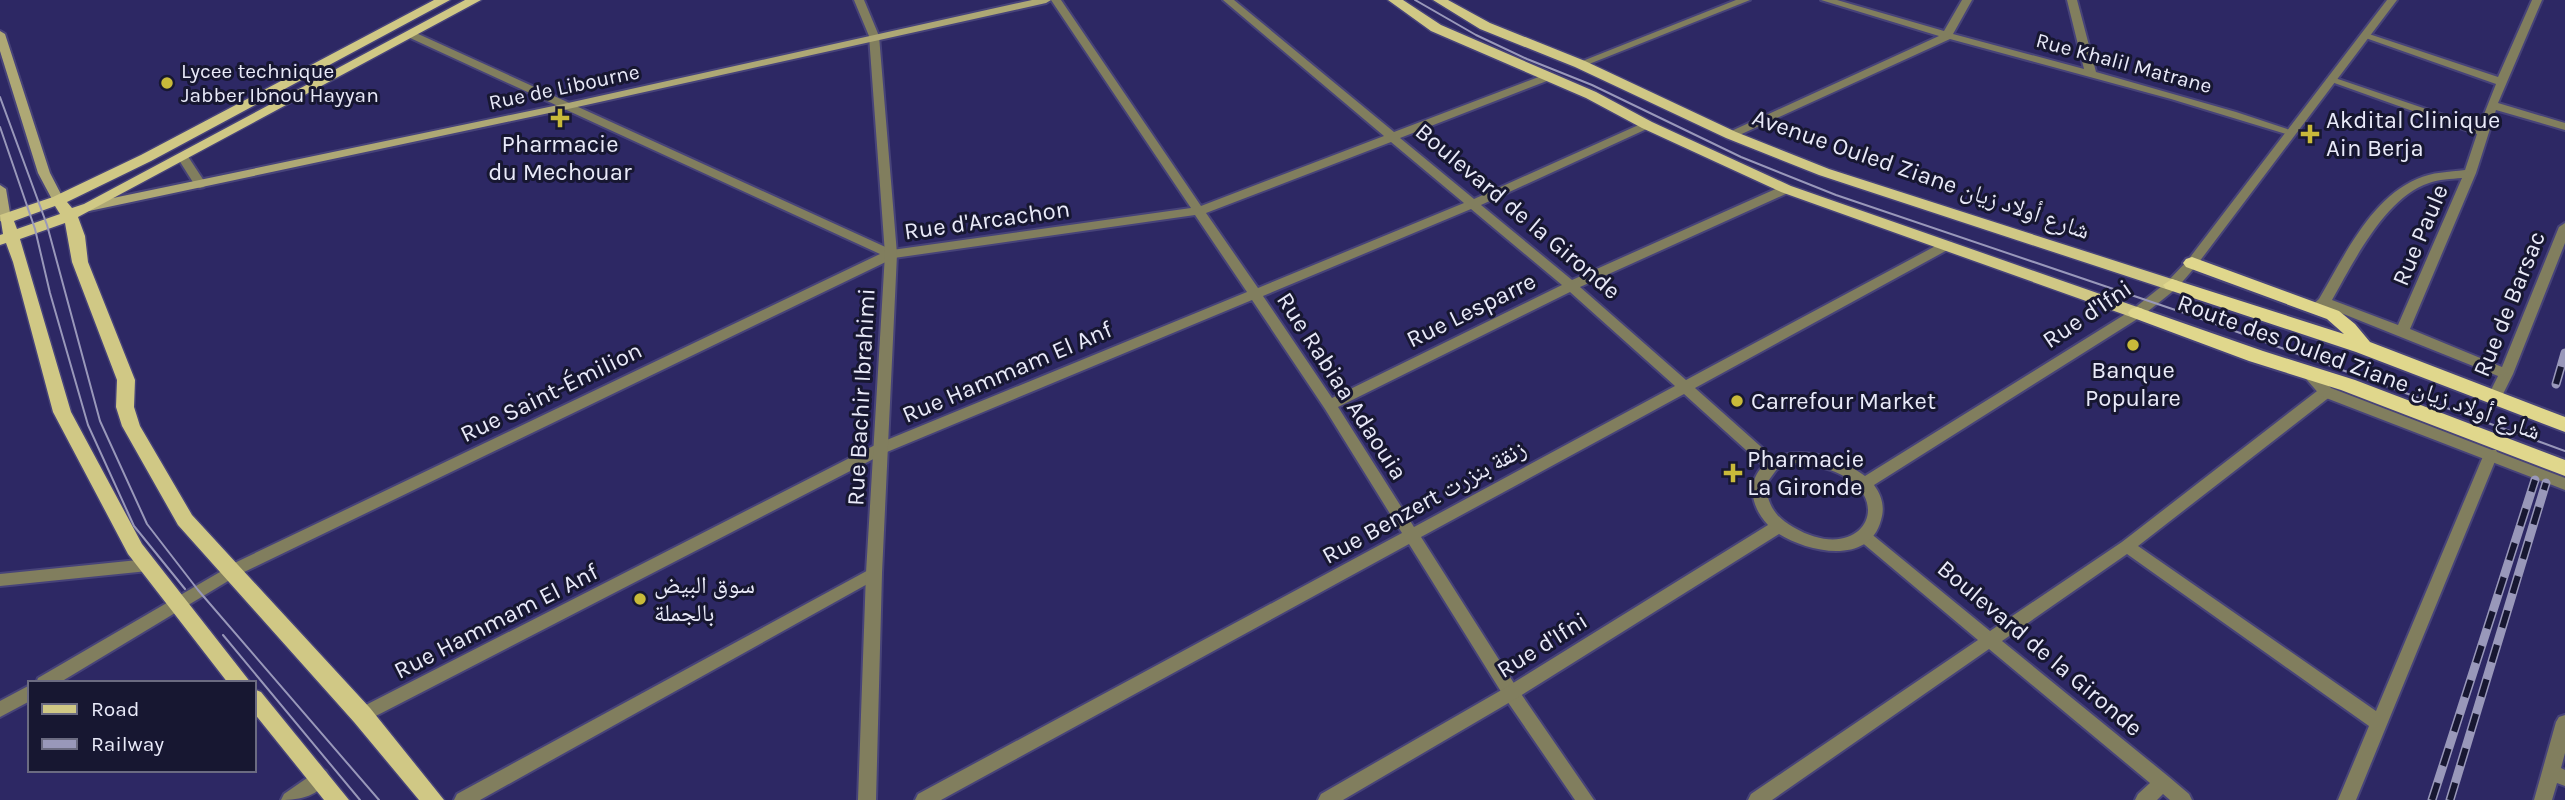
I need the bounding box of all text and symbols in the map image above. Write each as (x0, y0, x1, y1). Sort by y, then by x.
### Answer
street label: Rue Khalil Matrane (2033, 28, 2215, 98)
place label: Lycee technique Jabber Ibnou Hayyan (181, 59, 379, 107)
street label: Rue de Libourne (487, 59, 641, 115)
marker: Lycee technique Jabber Ibnou Hayyan (159, 75, 175, 91)
street label: Avenue Ouled Ziane شارع أولاد زيان (1748, 103, 2093, 246)
place label: Akdital Clinique Ain Berja (2326, 106, 2500, 162)
marker: Pharmacie du Mechouar (552, 110, 568, 126)
street label: Boulevard de la Gironde (1410, 117, 1626, 305)
marker: Akdital Clinique Ain Berja (2300, 124, 2320, 144)
place label: Pharmacie du Mechouar (488, 130, 632, 186)
street label: Rue Paule (2386, 180, 2454, 290)
street label: Rue d'Arcachon (902, 194, 1072, 246)
street label: Rue de Barsac (2467, 227, 2551, 381)
street label: Rue Lesparre (1402, 267, 1540, 353)
street label: Rue d'Ifni (2037, 274, 2137, 354)
street label: Rue Bachir Ibrahimi (841, 287, 881, 507)
street label: Rue Rabiaa Adaouia (1271, 287, 1413, 485)
street label: Route des Ouled Ziane شارع أولاد زيان (2173, 288, 2544, 447)
street label: Rue Hammam El Anf (898, 315, 1117, 429)
street label: Rue Saint-Émilion (455, 335, 646, 448)
marker: Banque Populare (2125, 337, 2141, 353)
place label: Banque Populare (2085, 356, 2181, 412)
place label: Carrefour Market (1751, 387, 1936, 415)
marker: Carrefour Market (1729, 393, 1745, 409)
street label: Rue Benzert زنقة بنزرت (1317, 434, 1531, 570)
place label: Pharmacie La Gironde (1747, 445, 1864, 501)
marker: Pharmacie La Gironde (1725, 465, 1741, 481)
street label: Boulevard de la Gironde (1932, 554, 2148, 742)
street label: Rue Hammam El Anf (389, 557, 603, 685)
place label: سوق البيض بالجملة (654, 571, 755, 627)
marker: سوق البيض بالجملة (632, 591, 648, 607)
street label: Rue d'Ifni (1492, 606, 1592, 684)
legend (28, 681, 256, 772)
text: Road (91, 697, 139, 721)
text: Railway (91, 732, 164, 756)

